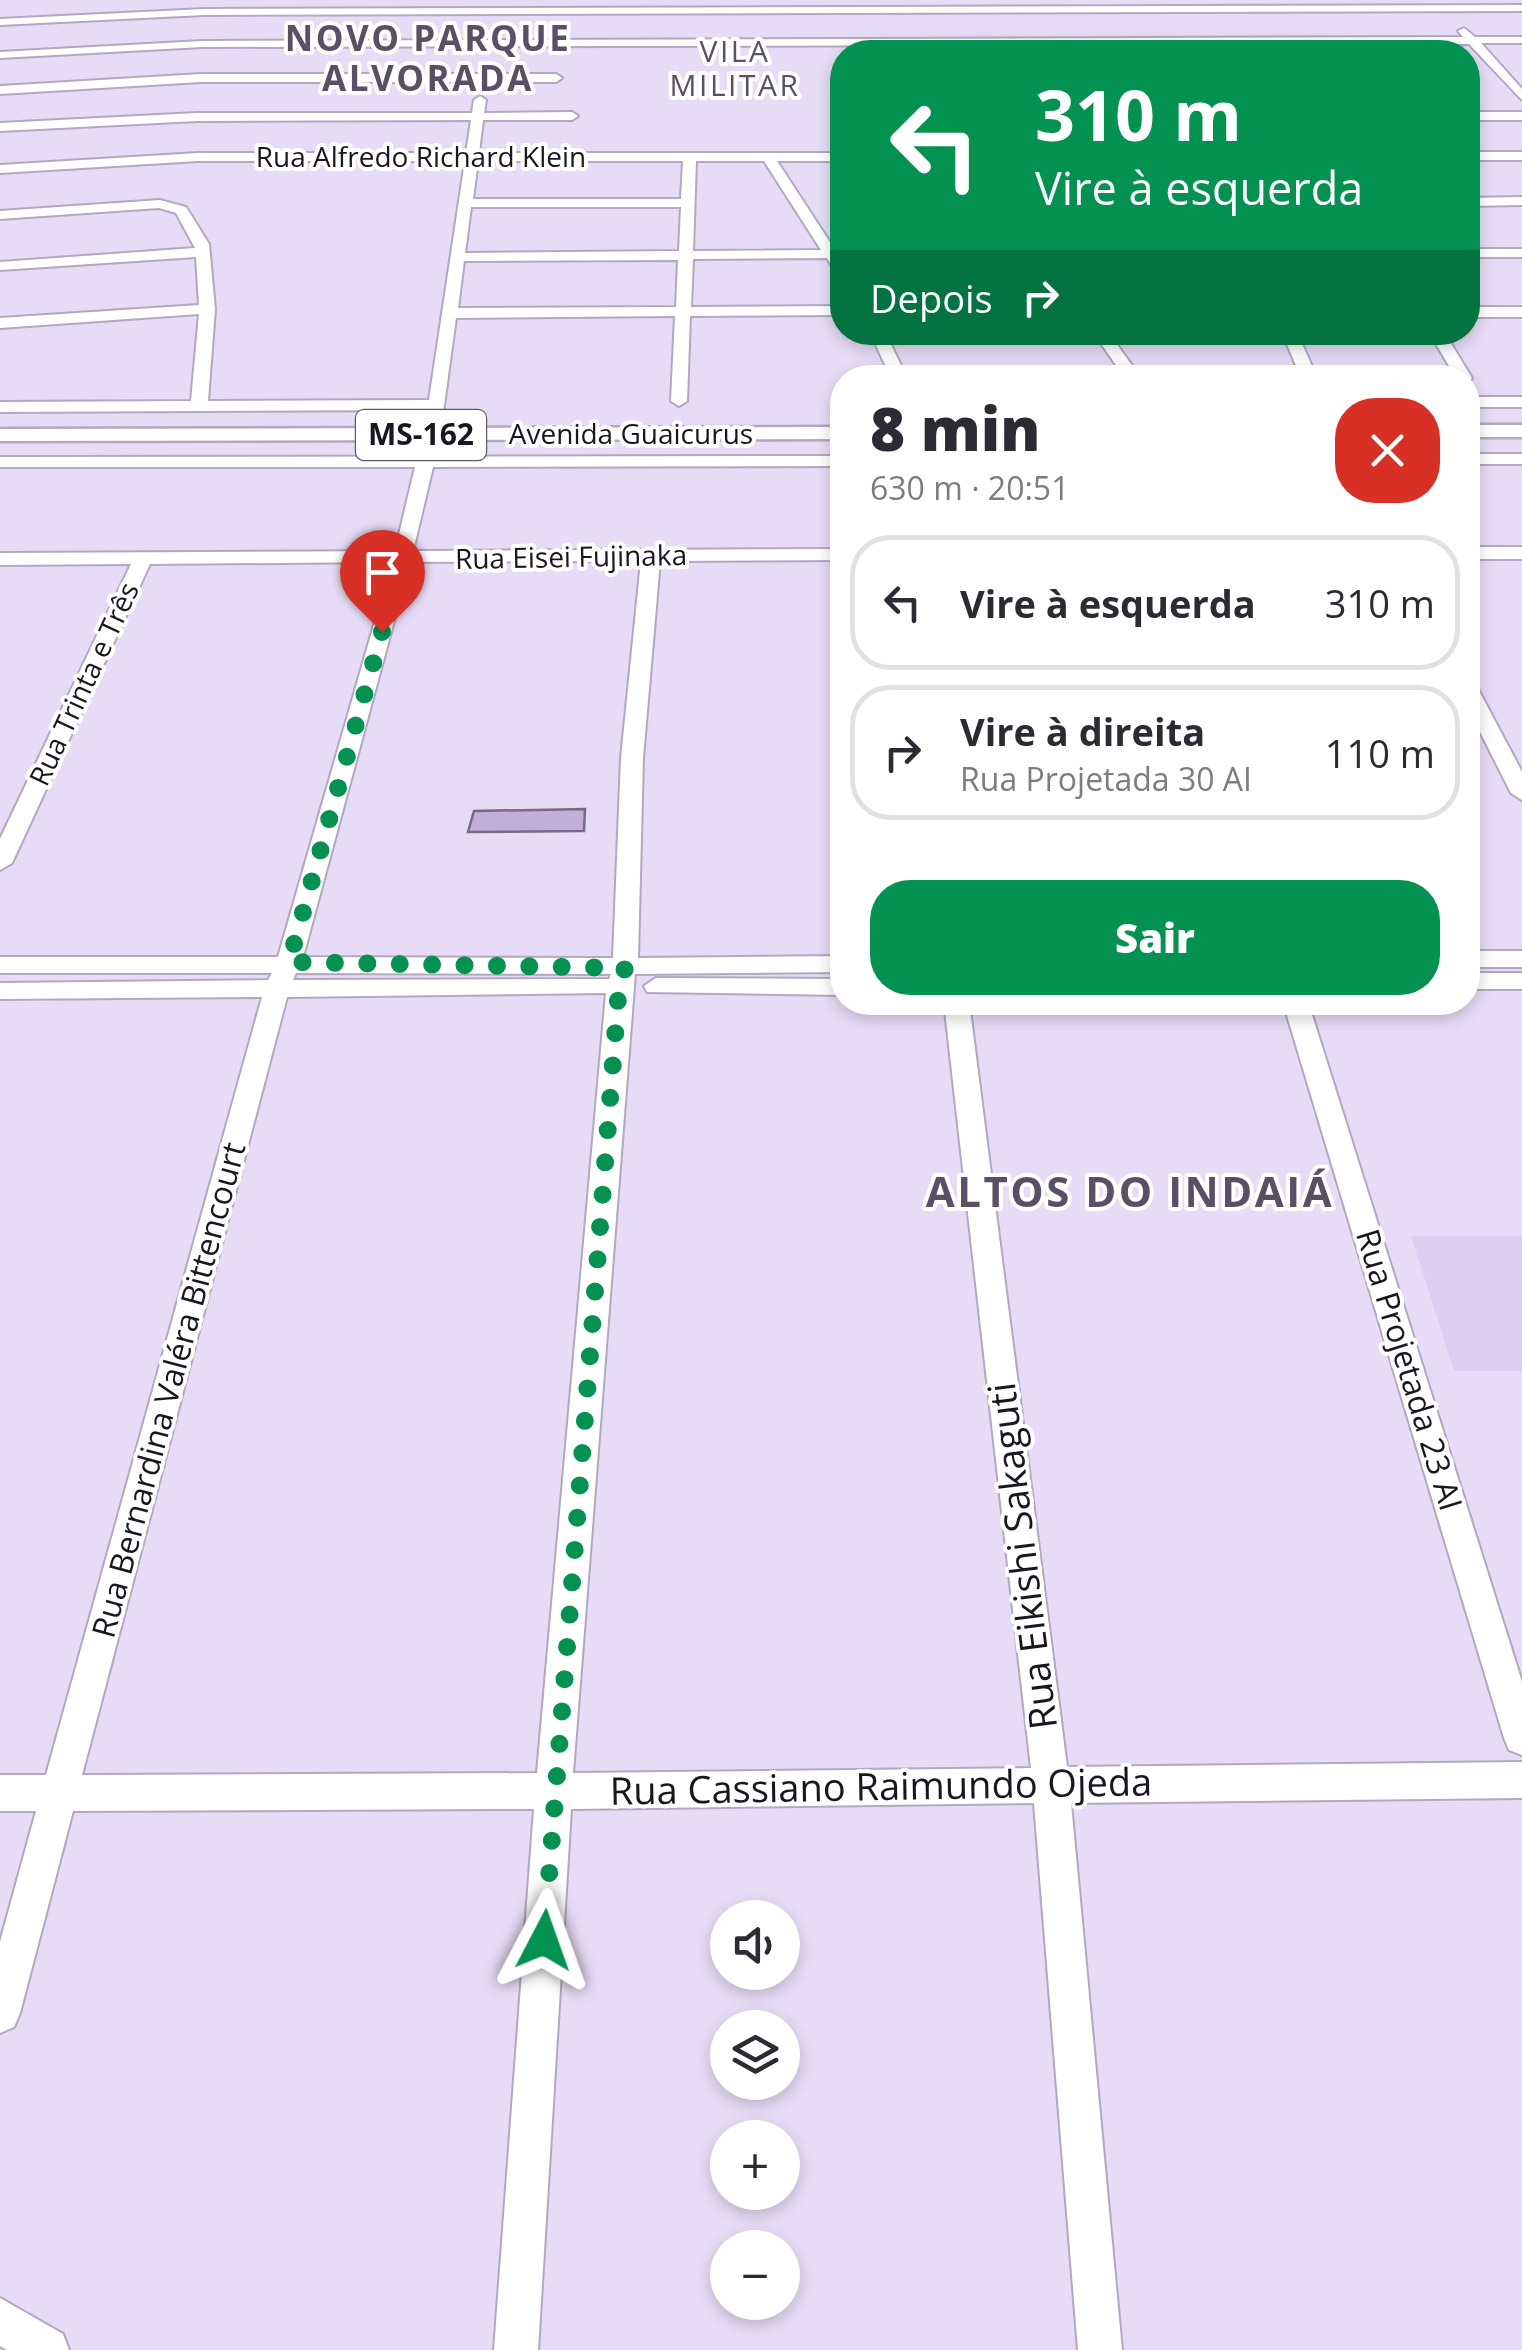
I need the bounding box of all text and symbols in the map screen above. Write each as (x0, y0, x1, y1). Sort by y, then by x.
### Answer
district label: NOVO PARQUE ALVORADA (285, 14, 571, 101)
district label: VILA MILITAR (670, 30, 800, 105)
text: 310 m (1035, 66, 1242, 162)
icon: left (870, 80, 1000, 210)
street label: Rua Alfredo Richard Klein (256, 137, 586, 175)
text: Vire à esquerda (1035, 157, 1363, 218)
icon: right (1013, 270, 1068, 325)
text: Depois (870, 272, 993, 324)
text: 8 min (870, 387, 1040, 469)
button: close (1335, 398, 1440, 503)
road number: MS-162 (356, 410, 486, 460)
street label: Avenida Guaicurus (509, 414, 753, 452)
text: 630 m · 20:51 (870, 466, 1069, 509)
pin (340, 530, 425, 633)
street label: Rua Eisei Fujinaka (455, 535, 687, 577)
icon: arrive (355, 545, 410, 600)
icon: left (875, 575, 930, 630)
street label: Rua Trinta e Três (19, 576, 147, 791)
text: Vire à esquerda (960, 577, 1256, 629)
text: 310 m (1325, 577, 1435, 629)
text: Vire à direita (960, 705, 1205, 757)
icon: right (875, 725, 930, 780)
text: 110 m (1325, 727, 1435, 779)
text: Rua Projetada 30 AI (960, 757, 1252, 800)
button: Sair (870, 880, 1440, 995)
street label: Rua Bernardina Valéra Bittencourt (81, 1137, 254, 1642)
district label: ALTOS DO INDAIÁ (926, 1162, 1334, 1219)
street label: Rua Projetada 23 AI (1347, 1224, 1474, 1515)
street label: Rua Eikishi Sakaguti (974, 1380, 1068, 1733)
street label: Rua Cassiano Raimundo Ojeda (609, 1754, 1153, 1816)
position arrow (492, 1888, 596, 1992)
map controls (710, 1900, 800, 2320)
button: sound (710, 1900, 800, 1990)
button: layers (710, 2010, 800, 2100)
button: + (710, 2120, 800, 2210)
button: − (710, 2230, 800, 2320)

